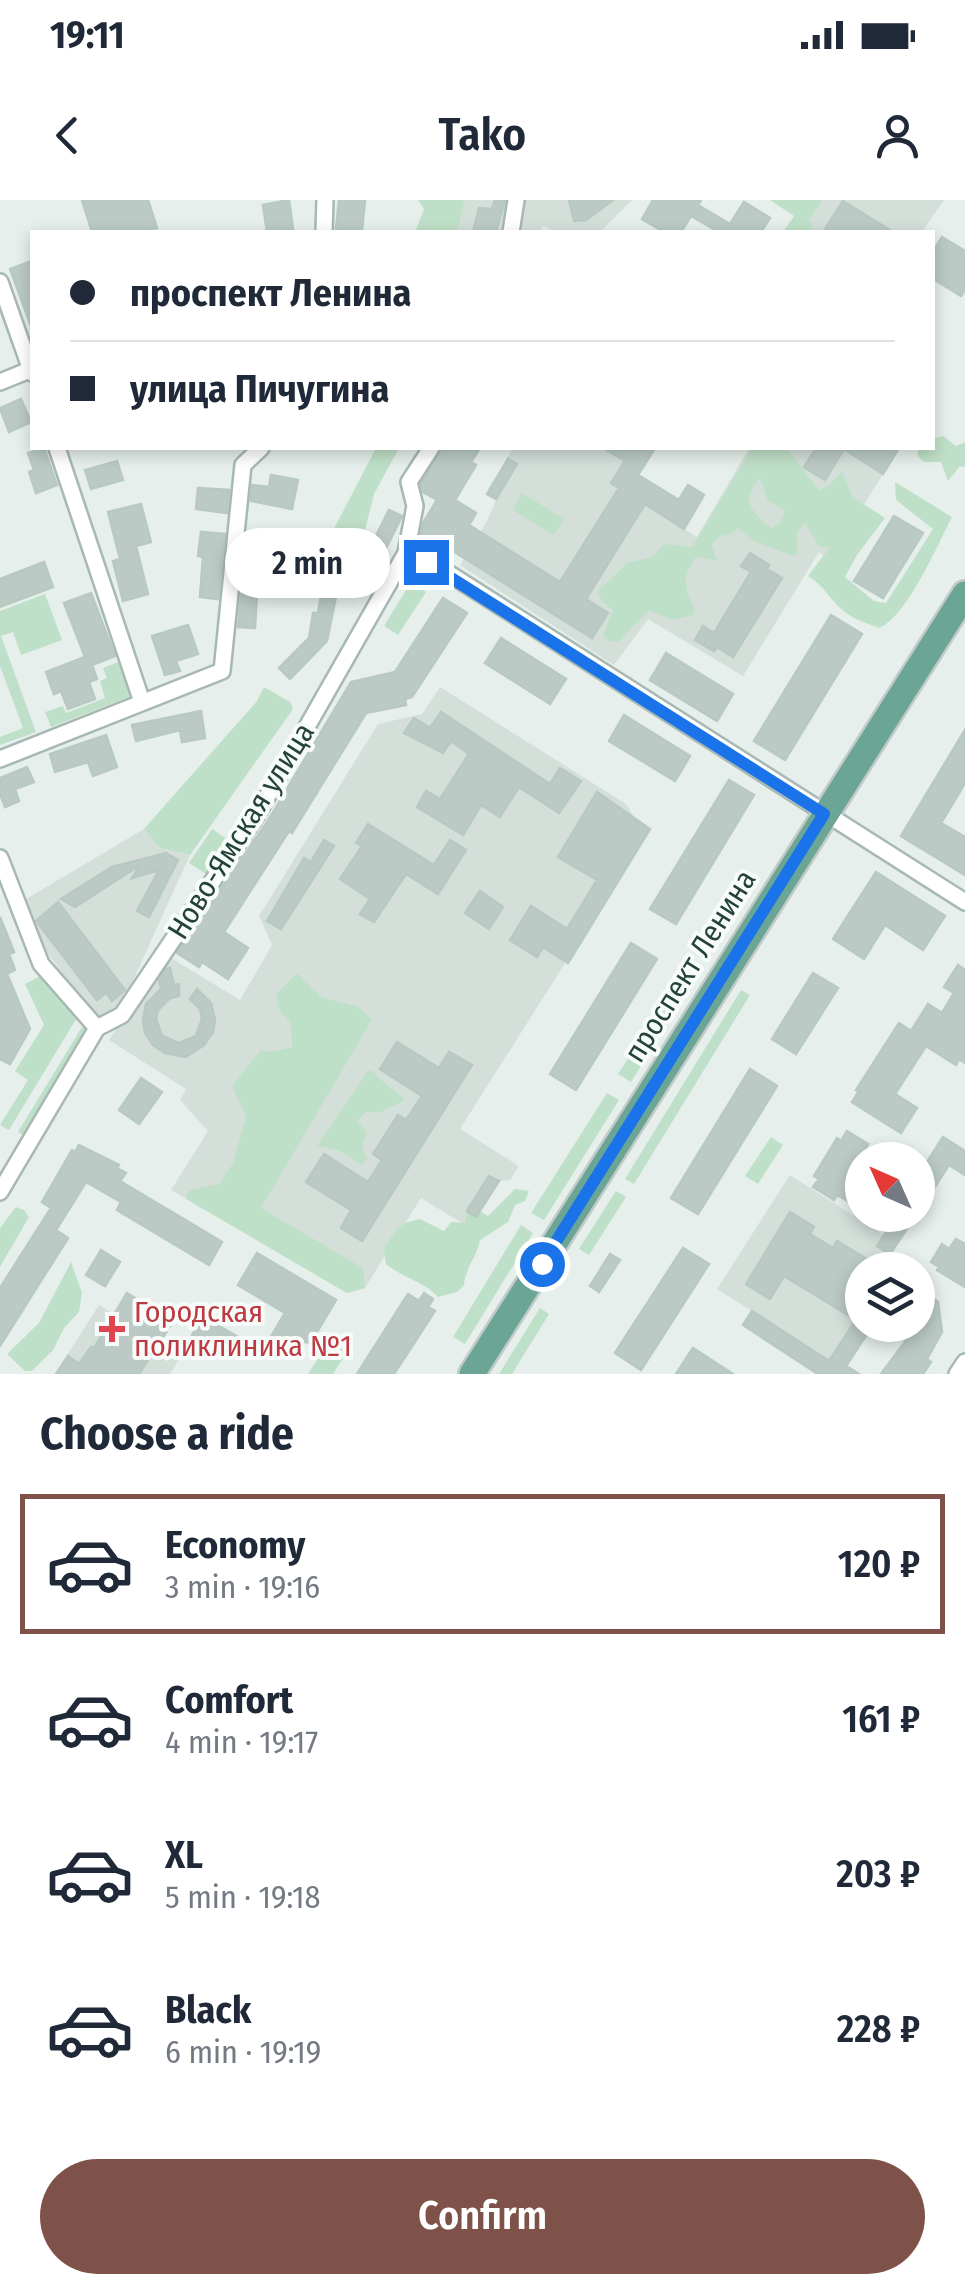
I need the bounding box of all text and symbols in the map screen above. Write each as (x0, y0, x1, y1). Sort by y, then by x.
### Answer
text: 19:11 (50, 12, 125, 58)
icon: back (40, 108, 95, 163)
text: Tako (439, 108, 526, 162)
icon: person (870, 108, 925, 163)
text: проспект Ленина (130, 270, 412, 316)
text: улица Пичугина (130, 366, 389, 412)
callout: 2 min (226, 527, 391, 597)
route end (404, 540, 449, 585)
text: 2 min (272, 544, 343, 582)
street label: Ново-Ямская улица (160, 716, 322, 946)
street label: проспект Ленина (617, 863, 763, 1069)
north arrow (845, 1142, 935, 1232)
map controls (845, 1142, 935, 1342)
route start (520, 1242, 565, 1287)
button: layers (845, 1252, 935, 1342)
place label: Городская поликлиника №1 (134, 1294, 352, 1364)
marker: Городская поликлиника №1 (99, 1316, 125, 1342)
text: Choose a ride (40, 1407, 294, 1461)
icon: car (45, 1519, 135, 1609)
text: Economy (165, 1522, 305, 1568)
text: 120 ₽ (838, 1541, 920, 1587)
text: 3 min · 19:16 (165, 1568, 320, 1606)
icon: car (45, 1674, 135, 1764)
text: Comfort (165, 1677, 293, 1723)
text: 161 ₽ (842, 1696, 920, 1742)
text: 4 min · 19:17 (165, 1723, 318, 1761)
icon: car (45, 1829, 135, 1919)
text: XL (165, 1832, 203, 1878)
text: 203 ₽ (836, 1851, 920, 1897)
text: 5 min · 19:18 (165, 1878, 321, 1916)
icon: car (45, 1984, 135, 2074)
text: Black (165, 1987, 251, 2033)
text: 228 ₽ (837, 2006, 920, 2052)
text: 6 min · 19:19 (165, 2033, 321, 2071)
button: Confirm (40, 2159, 925, 2274)

